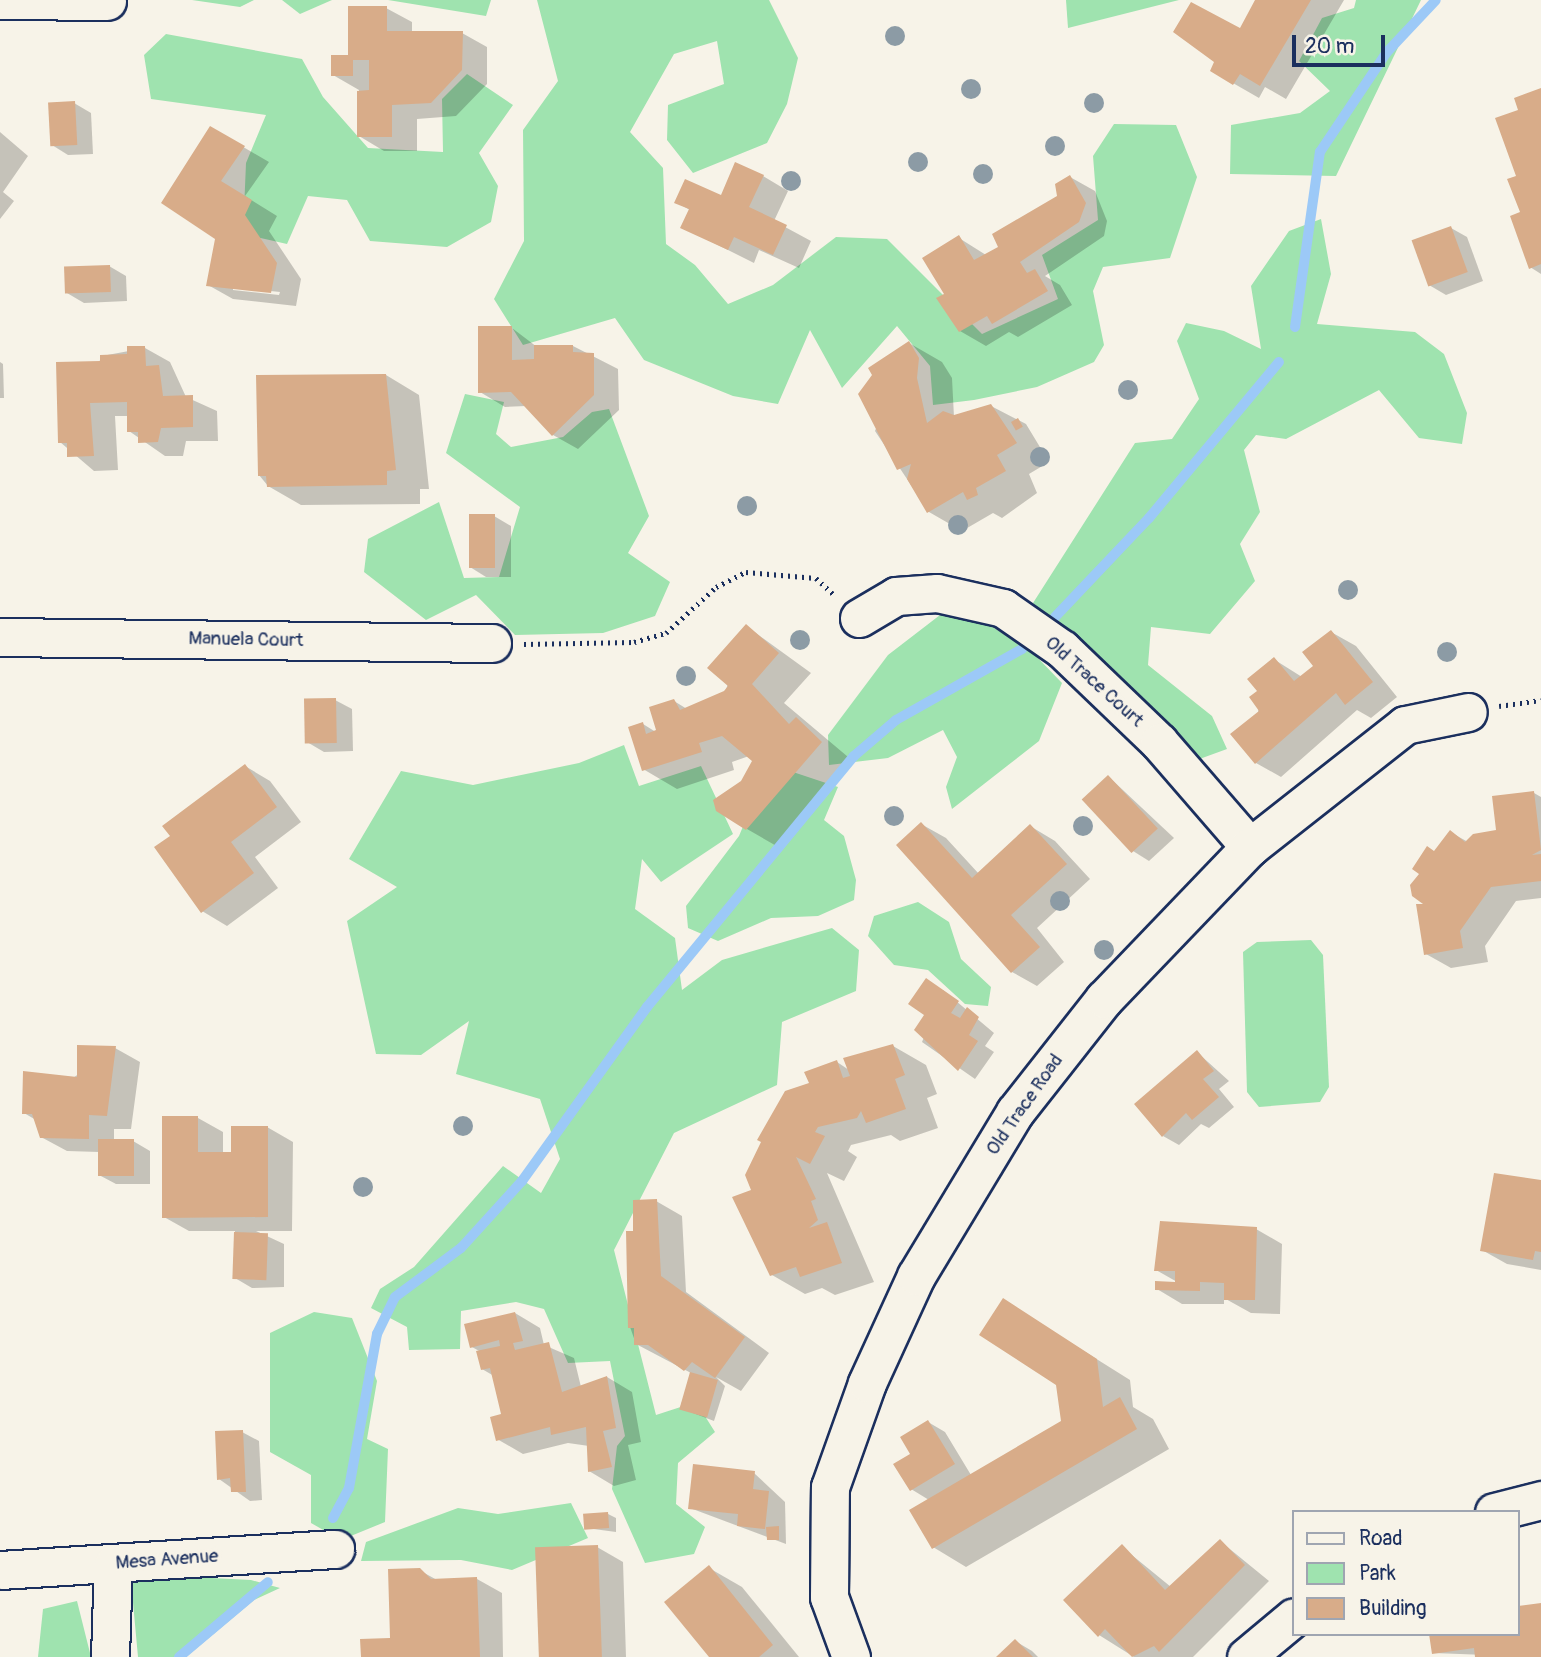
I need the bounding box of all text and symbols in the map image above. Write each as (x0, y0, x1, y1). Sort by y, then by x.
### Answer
scale bar (1296, 21, 1389, 65)
text: 20 m (1305, 33, 1354, 60)
street label: Manuela Court (188, 628, 304, 652)
street label: Old Trace Court (1040, 632, 1148, 732)
street label: Old Trace Road (982, 1050, 1068, 1160)
legend (1292, 1510, 1520, 1636)
text: Road (1359, 1525, 1403, 1552)
street label: Mesa Avenue (115, 1545, 219, 1575)
text: Park (1359, 1560, 1396, 1587)
text: Building (1359, 1595, 1426, 1622)

